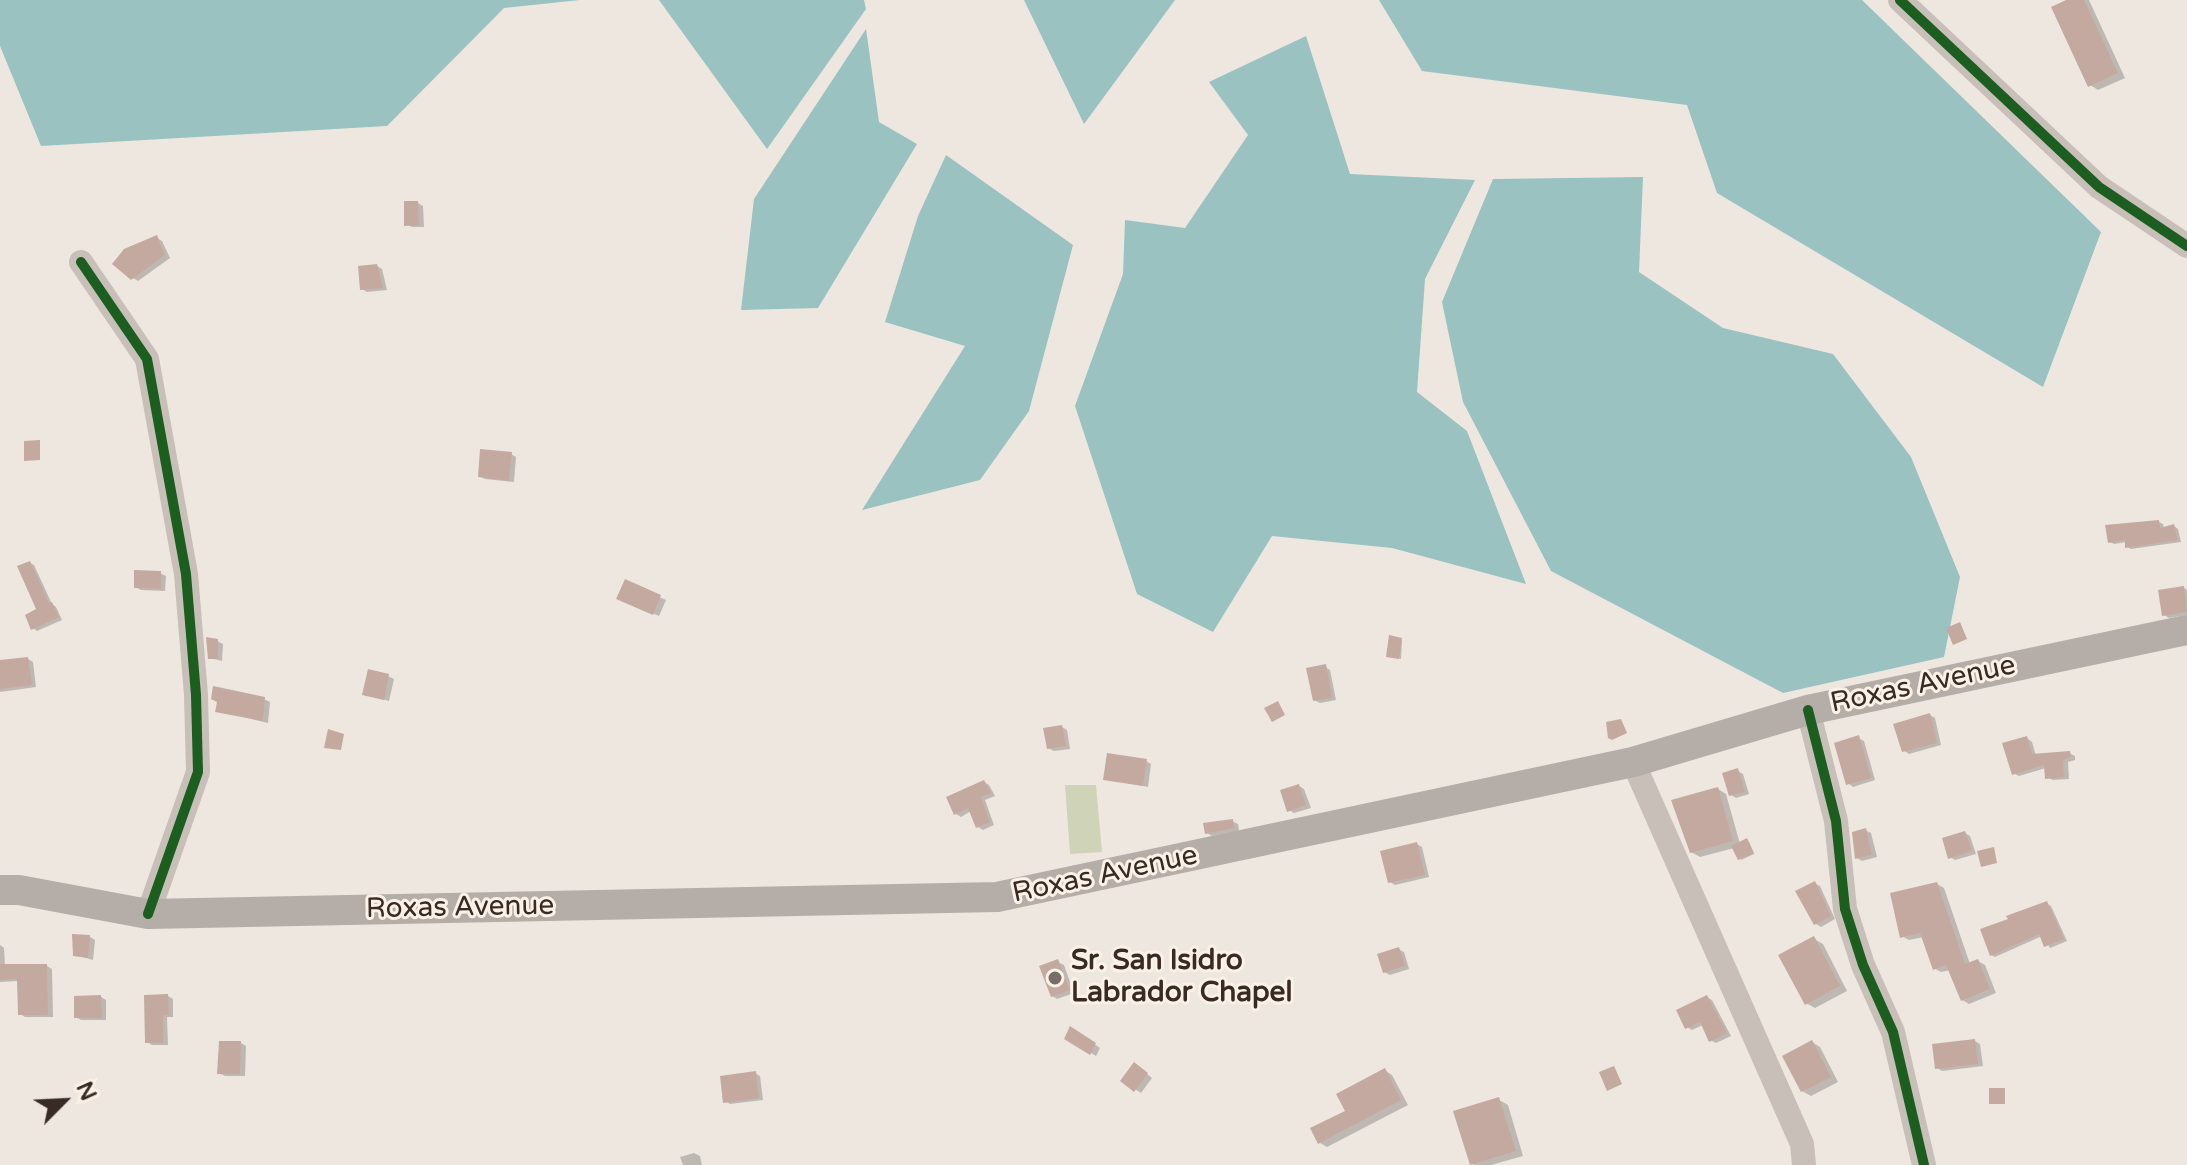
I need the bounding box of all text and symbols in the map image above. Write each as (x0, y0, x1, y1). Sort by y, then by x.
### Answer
street label: Roxas Avenue (1827, 649, 2019, 721)
street label: Roxas Avenue (1009, 839, 1201, 911)
street label: Roxas Avenue (366, 890, 554, 926)
place label: Sr. San Isidro Labrador Chapel (1071, 945, 1292, 1011)
marker: Sr. San Isidro Labrador Chapel (1046, 969, 1064, 987)
north arrow (24, 1061, 104, 1141)
text: N (70, 1078, 101, 1105)

